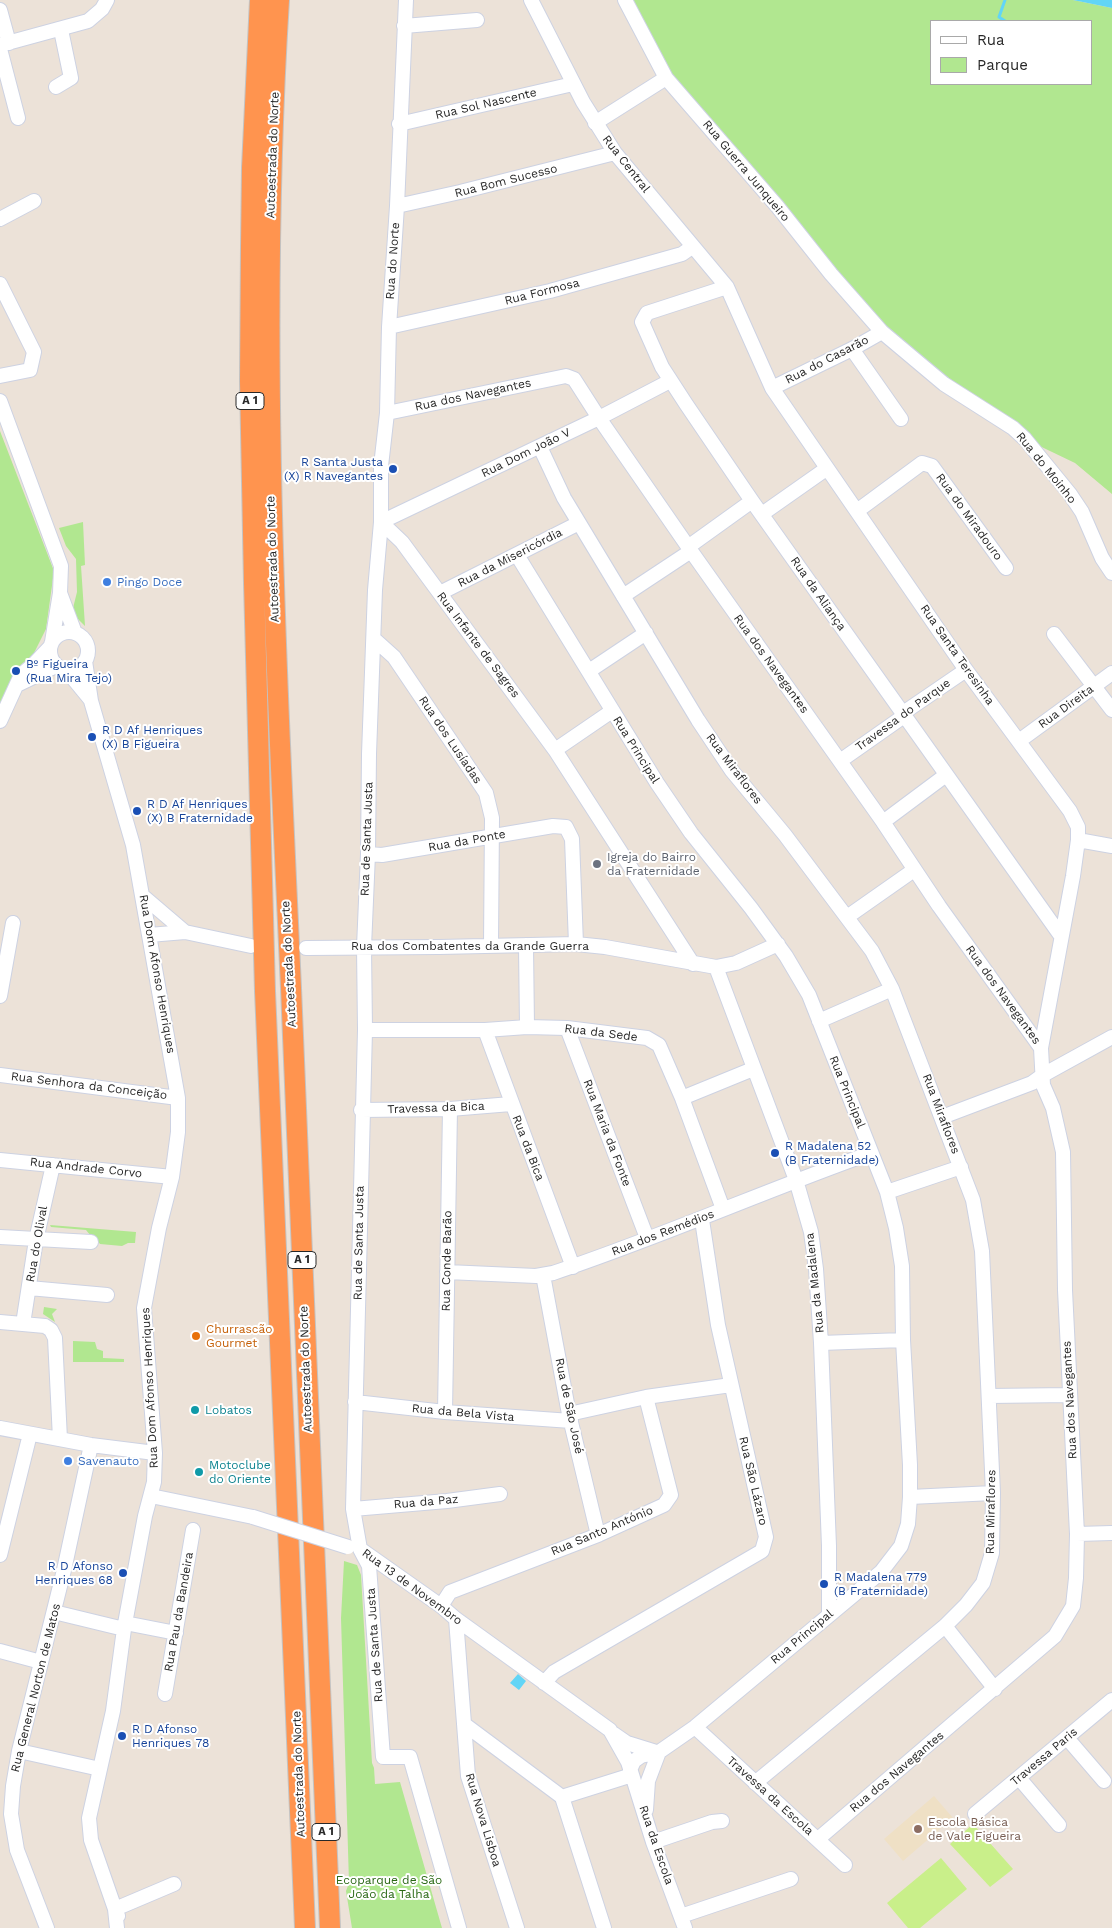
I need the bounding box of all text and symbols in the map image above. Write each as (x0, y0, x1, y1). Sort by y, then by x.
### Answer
legend (930, 20, 1092, 85)
text: Rua (977, 31, 1005, 49)
text: Parque (977, 56, 1028, 74)
street label: Rua Sol Nascente (434, 85, 538, 123)
street label: Autoestrada do Norte (264, 91, 282, 219)
street label: Rua Guerra Junqueiro (699, 117, 793, 225)
street label: Rua Central (599, 132, 653, 196)
street label: Rua Bom Sucesso (453, 161, 559, 201)
street label: Rua do Norte (383, 222, 403, 300)
street label: Rua Formosa (503, 276, 581, 308)
street label: Rua do Casarão (783, 333, 871, 387)
street label: Rua dos Navegantes (414, 376, 532, 414)
road number: A 1 (236, 392, 264, 410)
street label: Rua Dom João V (479, 425, 573, 481)
street label: Rua do Moinho (1013, 429, 1079, 507)
place label: R Santa Justa (X) R Navegantes (284, 455, 383, 483)
marker: R Santa Justa (X) R Navegantes (387, 463, 399, 475)
street label: Rua do Miradouro (933, 471, 1005, 563)
street label: Autoestrada do Norte (264, 495, 282, 623)
street label: Rua da Misericórdia (455, 525, 565, 591)
street label: Rua da Aliança (787, 554, 849, 634)
place label: Pingo Doce (117, 575, 182, 589)
marker: Pingo Doce (101, 576, 113, 588)
street label: Rua Infante de Sagres (434, 589, 522, 701)
street label: Rua Santa Teresinha (917, 602, 997, 708)
street label: Rua dos Navegantes (730, 612, 812, 716)
place label: Bº Figueira (Rua Mira Tejo) (26, 657, 112, 685)
marker: Bº Figueira (Rua Mira Tejo) (10, 665, 22, 677)
street label: Travessa do Parque (853, 676, 953, 754)
street label: Rua Direita (1036, 682, 1096, 732)
street label: Rua dos Lusíadas (415, 693, 485, 787)
street label: Rua Principal (610, 714, 662, 786)
place label: R D Af Henriques (X) B Figueira (102, 723, 203, 751)
marker: R D Af Henriques (X) B Figueira (86, 731, 98, 743)
street label: Rua Miraflores (703, 731, 765, 807)
street label: Rua de Santa Justa (358, 782, 376, 896)
place label: R D Af Henriques (X) B Fraternidade (147, 797, 253, 825)
marker: R D Af Henriques (X) B Fraternidade (131, 805, 143, 817)
street label: Rua da Ponte (427, 827, 507, 855)
place label: Igreja do Bairro da Fraternidade (607, 850, 700, 878)
marker: Igreja do Bairro da Fraternidade (591, 858, 603, 870)
street label: Rua Dom Afonso Henriques (136, 893, 178, 1055)
street label: Autoestrada do Norte (278, 900, 300, 1028)
street label: Rua dos Combatentes da Grande Guerra (351, 939, 589, 953)
street label: Rua dos Navegantes (962, 943, 1044, 1047)
street label: Rua da Sede (564, 1021, 638, 1045)
street label: Rua Principal (826, 1054, 868, 1130)
street label: Rua Senhora da Conceição (10, 1069, 168, 1103)
street label: Rua Miraflores (919, 1072, 963, 1156)
street label: Rua Maria da Fonte (580, 1077, 634, 1189)
street label: Travessa da Bica (387, 1099, 485, 1117)
street label: Rua da Bica (509, 1113, 547, 1183)
place label: R Madalena 52 (B Fraternidade) (785, 1139, 879, 1167)
marker: R Madalena 52 (B Fraternidade) (769, 1147, 781, 1159)
street label: Rua Andrade Corvo (29, 1155, 143, 1181)
street label: Rua de Santa Justa (351, 1186, 367, 1300)
street label: Rua do Olival (23, 1205, 51, 1283)
street label: Rua dos Remédios (610, 1207, 716, 1259)
street label: Rua Conde Barão (439, 1210, 455, 1312)
street label: Rua da Madalena (803, 1232, 827, 1334)
road number: A 1 (288, 1252, 316, 1268)
street label: Autoestrada do Norte (297, 1305, 315, 1433)
street label: Rua Dom Afonso Henriques (139, 1307, 161, 1469)
place label: Churrascão Gourmet (206, 1322, 273, 1350)
marker: Churrascão Gourmet (190, 1330, 202, 1342)
street label: Rua dos Navegantes (1060, 1340, 1080, 1460)
street label: Rua de São José (552, 1357, 586, 1455)
street label: Rua da Bela Vista (411, 1401, 515, 1425)
place label: Lobatos (205, 1403, 252, 1417)
marker: Lobatos (189, 1404, 201, 1416)
street label: Rua São Lázaro (736, 1435, 770, 1527)
place label: Savenauto (78, 1454, 139, 1468)
marker: Savenauto (62, 1455, 74, 1467)
place label: Motoclube do Oriente (209, 1458, 271, 1486)
marker: Motoclube do Oriente (193, 1466, 205, 1478)
street label: Rua Miraflores (983, 1470, 999, 1554)
street label: Rua da Paz (393, 1492, 459, 1512)
street label: Rua Santo António (549, 1503, 655, 1559)
street label: Rua 13 de Novembro (359, 1546, 465, 1628)
street label: Rua Pau da Bandeira (161, 1551, 197, 1673)
place label: R D Afonso Henriques 68 (35, 1559, 113, 1587)
marker: R D Afonso Henriques 68 (117, 1567, 129, 1579)
place label: R Madalena 779 (B Fraternidade) (834, 1570, 928, 1598)
marker: R Madalena 779 (B Fraternidade) (818, 1578, 830, 1590)
street label: Rua de Santa Justa (364, 1587, 386, 1703)
street label: Rua General Norton de Matos (8, 1602, 64, 1774)
street label: Rua Principal (768, 1607, 836, 1667)
street label: Autoestrada do Norte (290, 1710, 308, 1838)
place label: R D Afonso Henriques 78 (132, 1722, 209, 1750)
street label: Travessa Paris (1008, 1725, 1080, 1789)
street label: Rua dos Navegantes (847, 1728, 947, 1816)
marker: R D Afonso Henriques 78 (116, 1730, 128, 1742)
street label: Travessa da Escola (724, 1753, 816, 1839)
street label: Rua Nova Lisboa (462, 1771, 504, 1869)
street label: Rua da Escola (636, 1803, 676, 1887)
place label: Escola Básica de Vale Figueira (928, 1815, 1021, 1843)
marker: Escola Básica de Vale Figueira (912, 1823, 924, 1835)
road number: A 1 (312, 1824, 340, 1840)
park label: Ecoparque de São João da Talha (336, 1873, 442, 1901)

